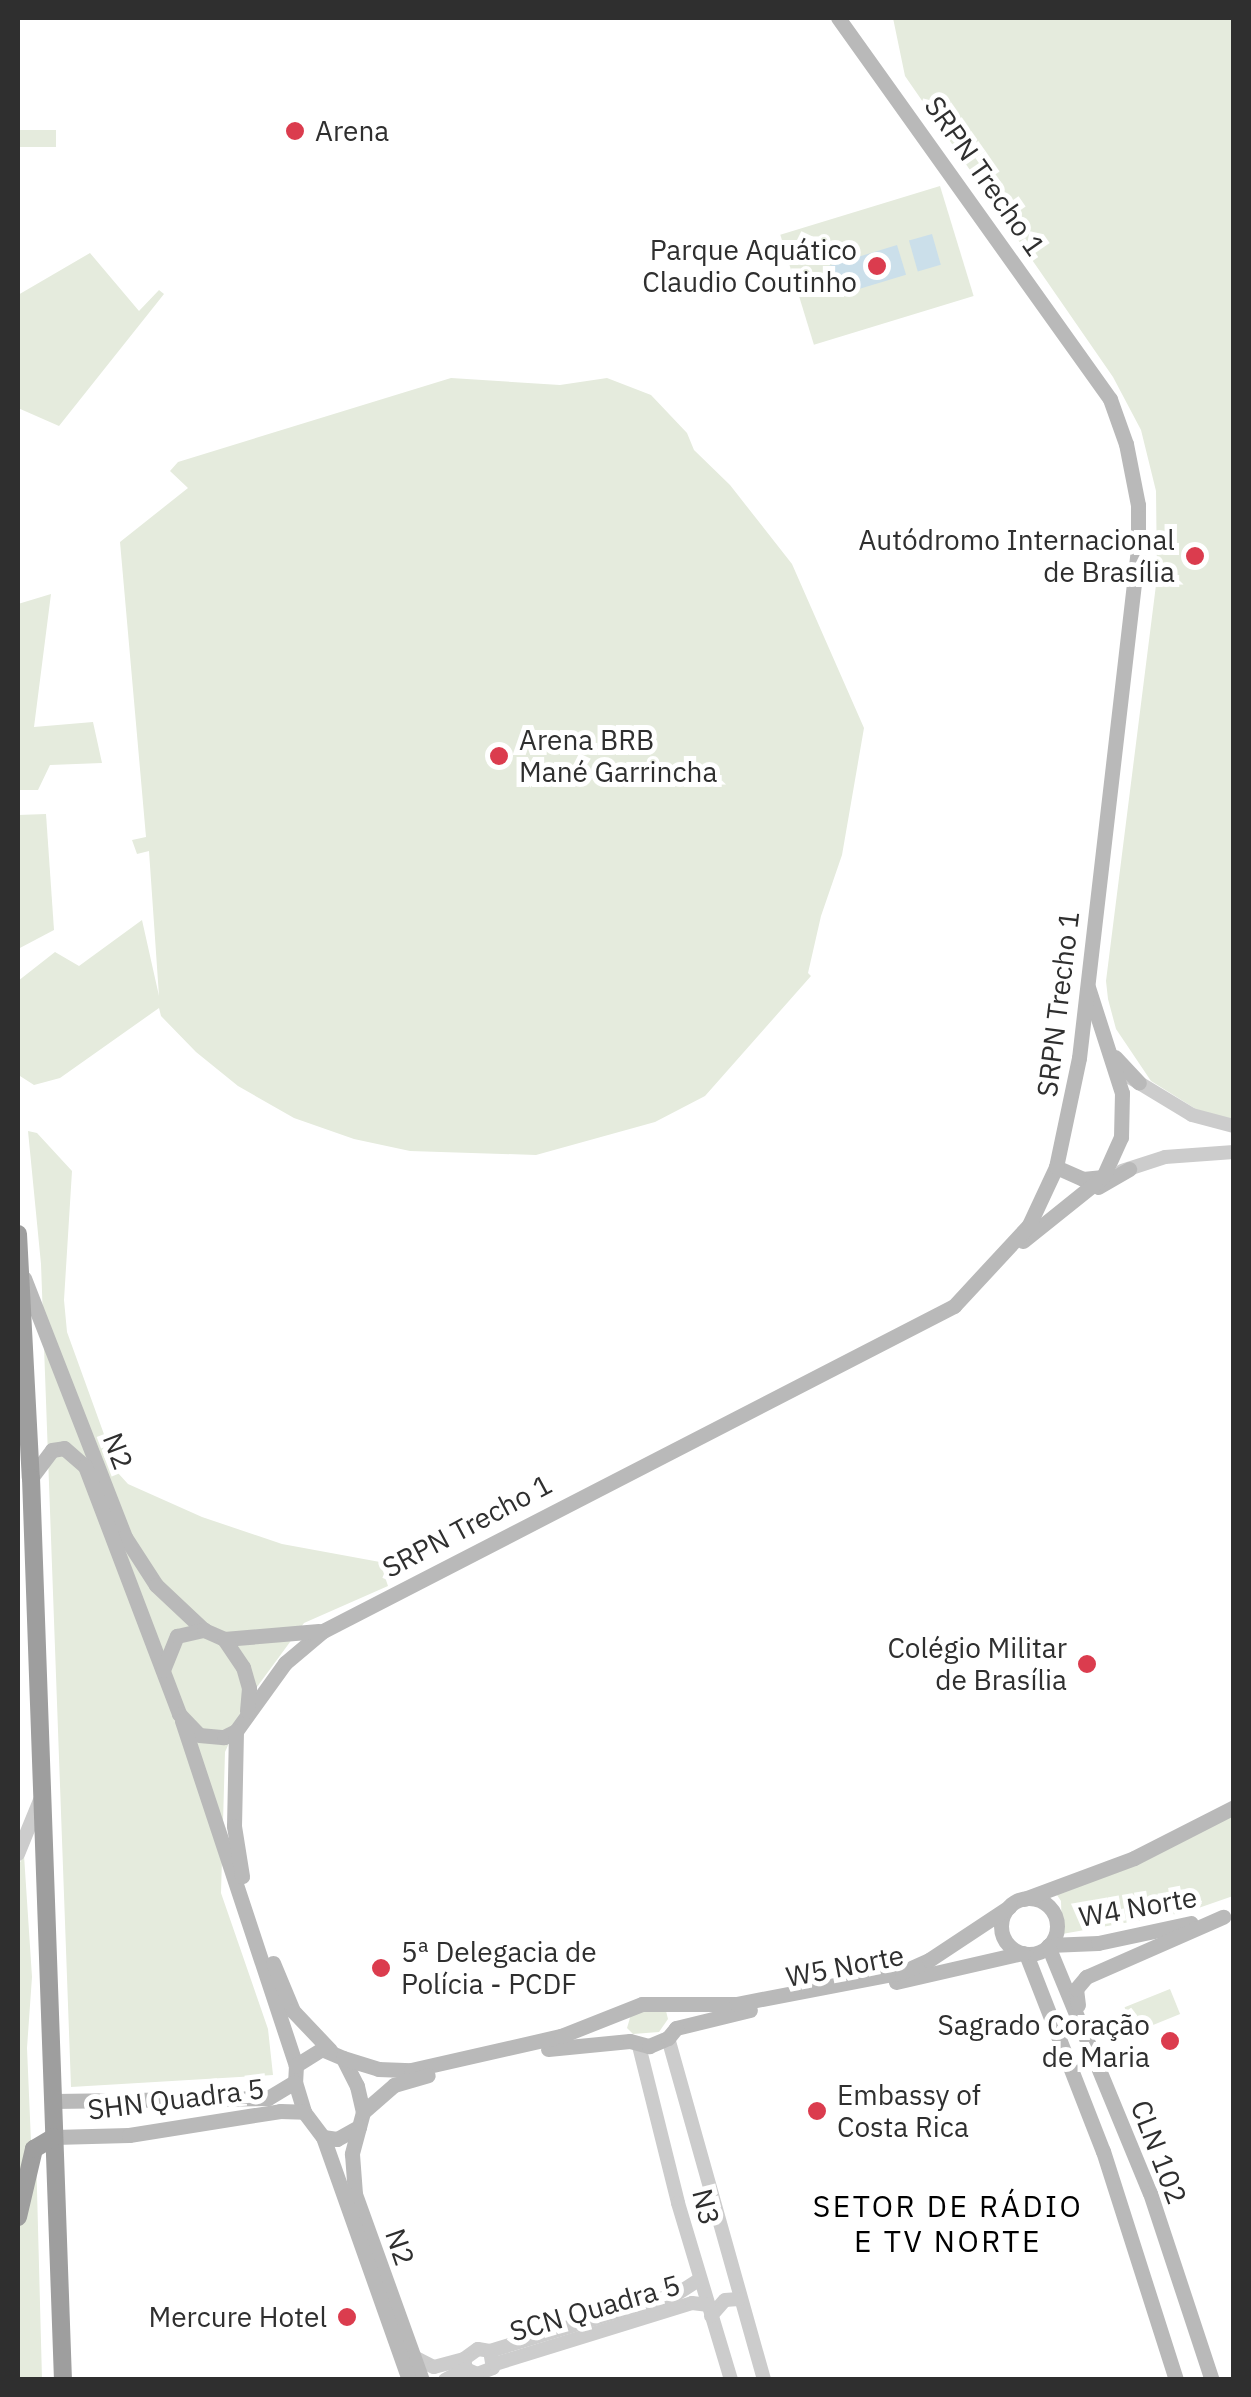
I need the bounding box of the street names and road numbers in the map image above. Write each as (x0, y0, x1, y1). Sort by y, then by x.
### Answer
street label: SRPN Trecho 1 (918, 90, 1052, 262)
street label: SRPN Trecho 1 (1030, 909, 1086, 1099)
street label: N2 (96, 1428, 140, 1474)
street label: SRPN Trecho 1 (377, 1467, 557, 1585)
street label: W4 Norte (1076, 1880, 1200, 1934)
street label: W5 Norte (783, 1938, 907, 1994)
street label: SHN Quadra 5 (86, 2071, 266, 2127)
street label: CLN 102 (1124, 2095, 1194, 2209)
street label: N3 (685, 2185, 727, 2229)
street label: N2 (378, 2224, 422, 2270)
street label: SCN Quadra 5 (506, 2268, 684, 2348)

